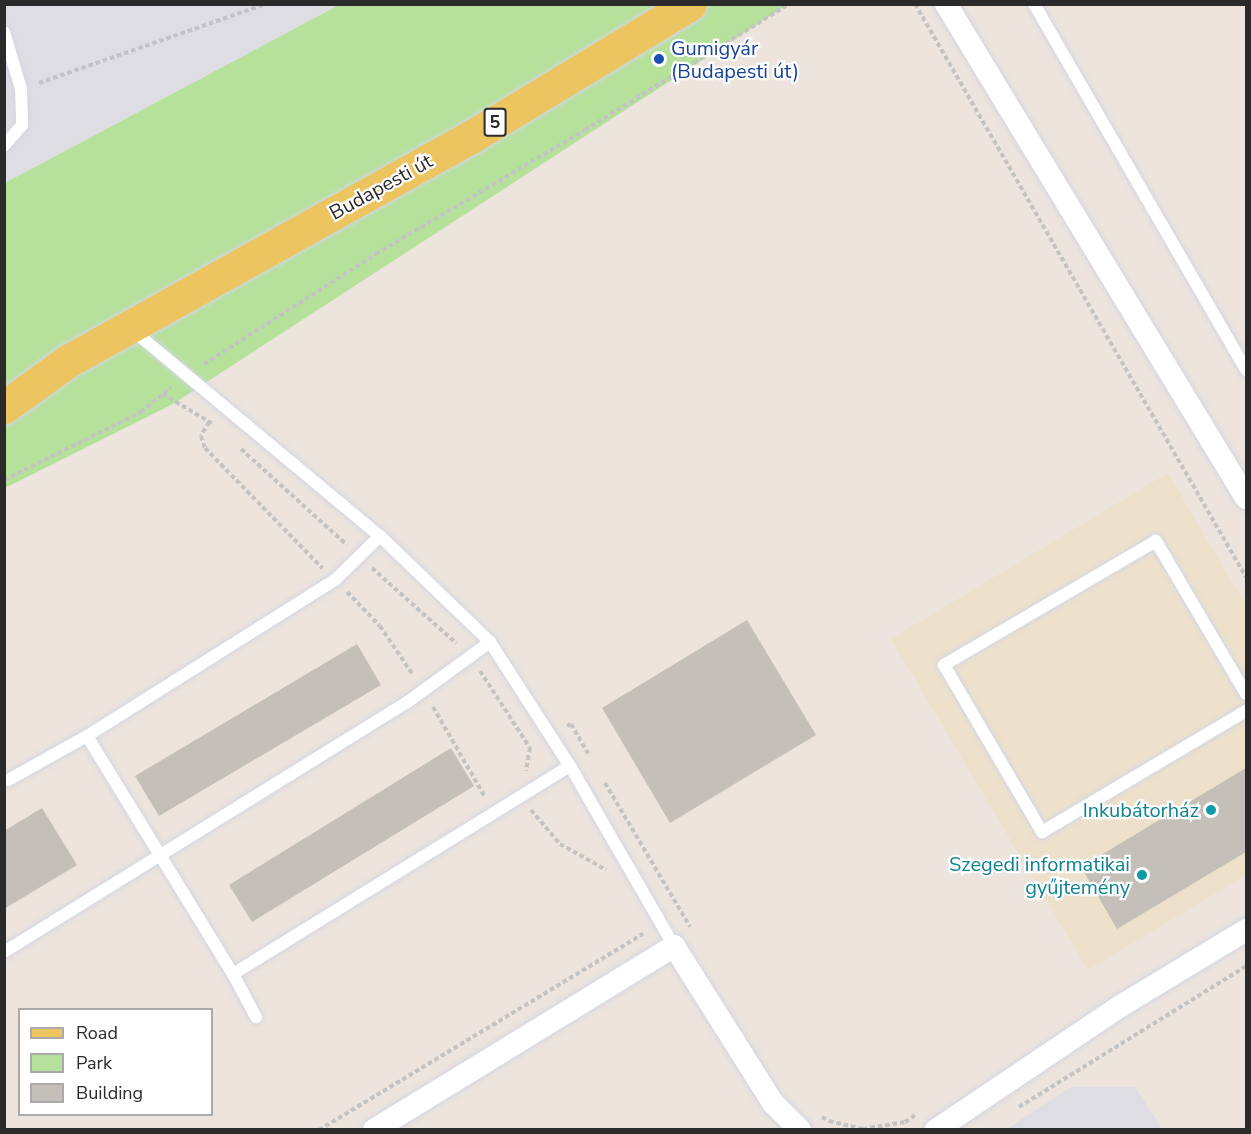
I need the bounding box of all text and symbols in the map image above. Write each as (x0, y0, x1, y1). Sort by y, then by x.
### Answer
place label: Gumigyár (Budapesti út) (671, 36, 799, 83)
marker: Gumigyár (Budapesti út) (652, 52, 666, 66)
road number: 5 (483, 107, 507, 137)
street label: Budapesti út (325, 149, 437, 225)
place label: Inkubátorház (1083, 798, 1199, 822)
marker: Inkubátorház (1204, 803, 1218, 817)
place label: Szegedi informatikai gyűjtemény (949, 852, 1130, 899)
marker: Szegedi informatikai gyűjtemény (1135, 868, 1149, 882)
legend (18, 1008, 213, 1116)
text: Road (76, 1021, 118, 1045)
text: Park (76, 1051, 112, 1075)
text: Building (76, 1081, 143, 1105)

